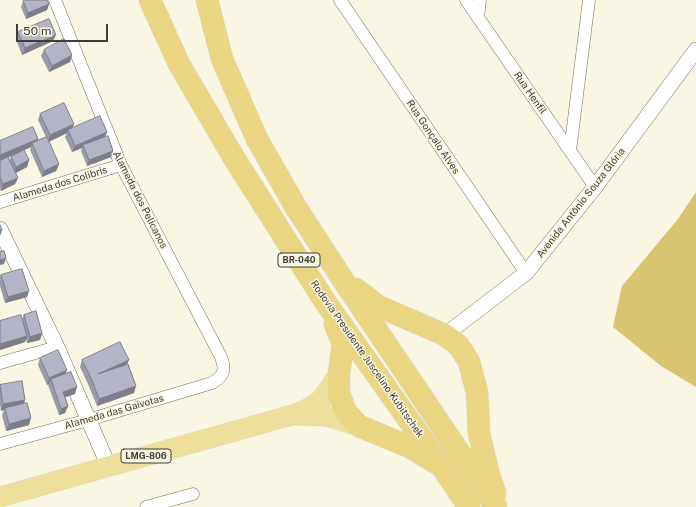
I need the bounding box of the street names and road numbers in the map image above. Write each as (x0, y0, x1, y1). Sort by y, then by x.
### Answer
street label: Rua Henfil (511, 70, 549, 116)
street label: Rua Gonçalo Alves (404, 98, 462, 176)
street label: Avenida Antônio Souza Glória (534, 146, 628, 260)
street label: Alameda dos Pelicanos (110, 149, 170, 251)
street label: Alameda dos Colibris (11, 164, 109, 204)
road number: BR-040 (278, 253, 320, 267)
street label: Rodovia Presidente Juscelino Kubitschek (308, 278, 426, 440)
street label: Alameda das Gaivotas (63, 392, 165, 432)
road number: LMG-806 (121, 449, 171, 463)

